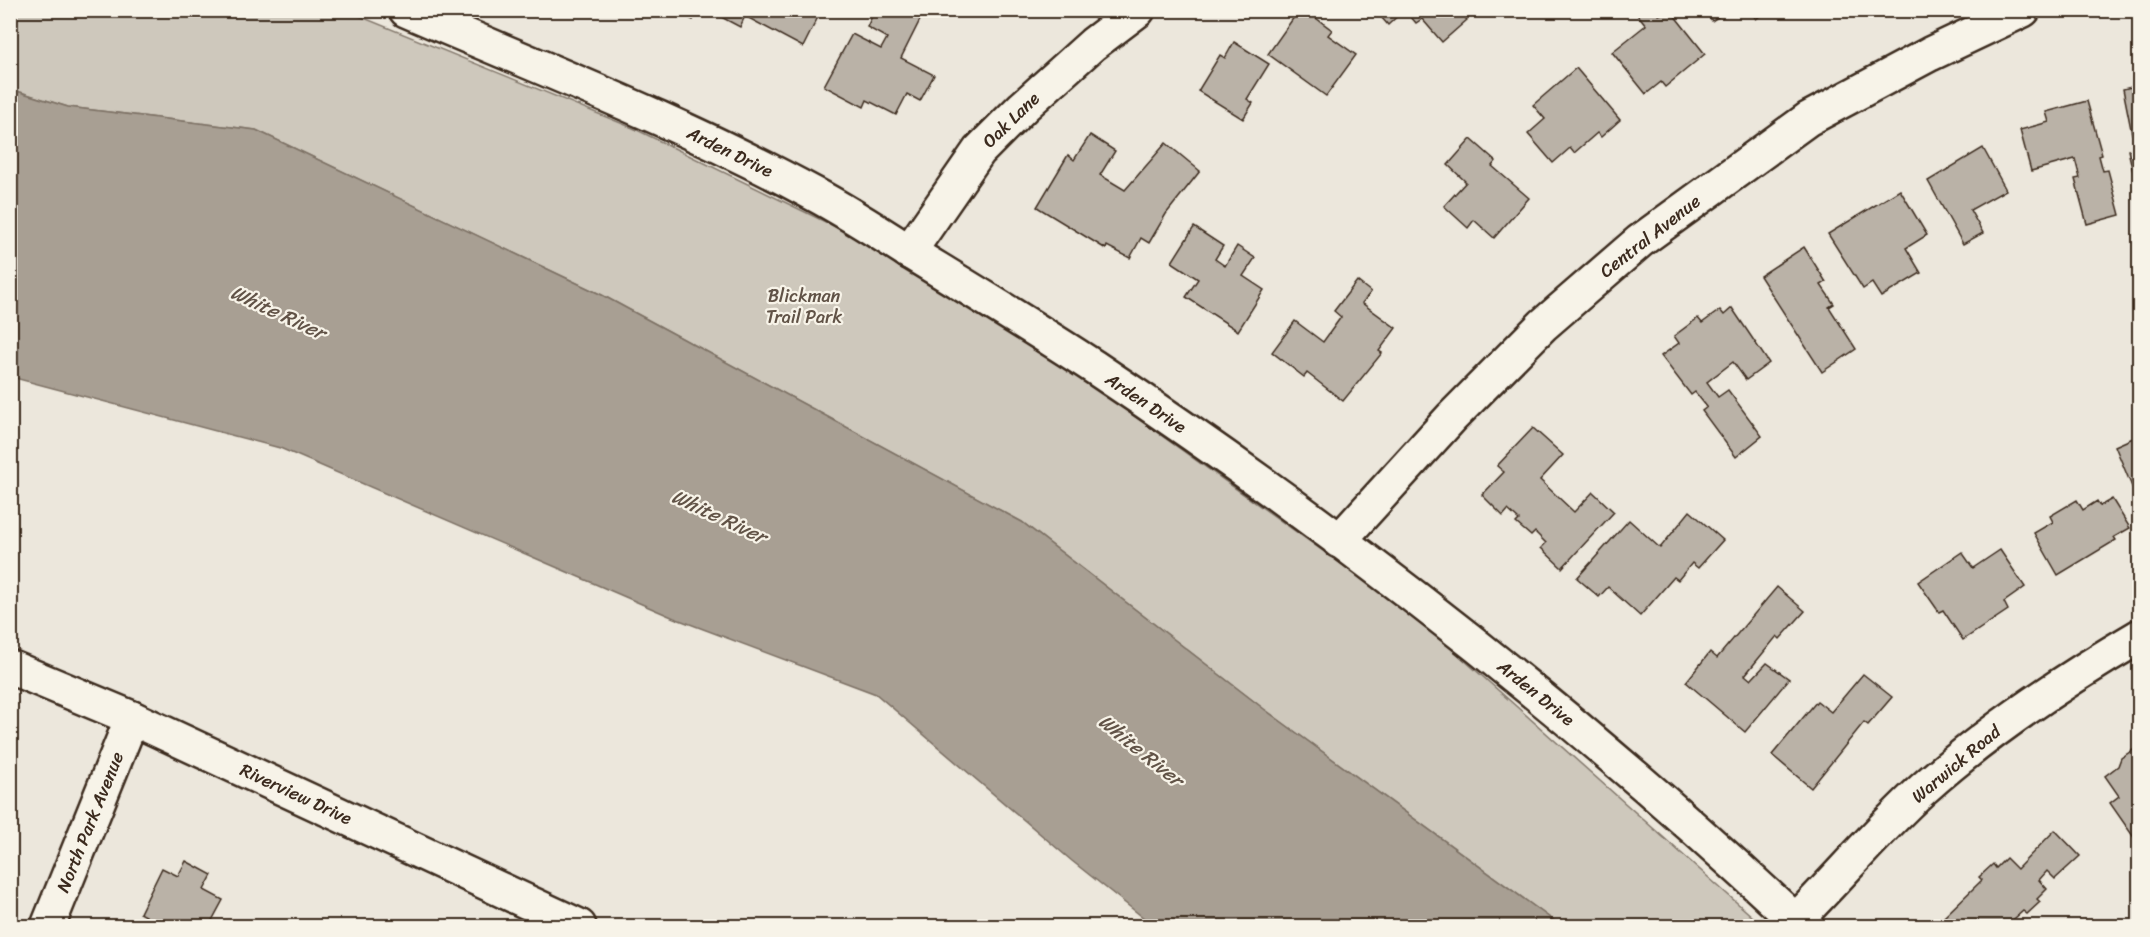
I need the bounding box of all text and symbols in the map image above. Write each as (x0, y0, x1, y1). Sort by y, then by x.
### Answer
street label: Oak Lane (974, 84, 1048, 156)
street label: Arden Drive (680, 117, 779, 187)
street label: Central Avenue (1592, 186, 1708, 286)
water label: White River (225, 275, 334, 351)
park label: Blickman Trail Park (766, 280, 843, 333)
street label: Arden Drive (1098, 363, 1194, 442)
water label: White River (666, 479, 775, 555)
street label: Arden Drive (1489, 651, 1582, 735)
water label: White River (1090, 705, 1194, 798)
street label: Warwick Road (1904, 716, 2009, 811)
street label: North Park Avenue (47, 747, 133, 897)
street label: Riverview Drive (235, 754, 358, 834)

